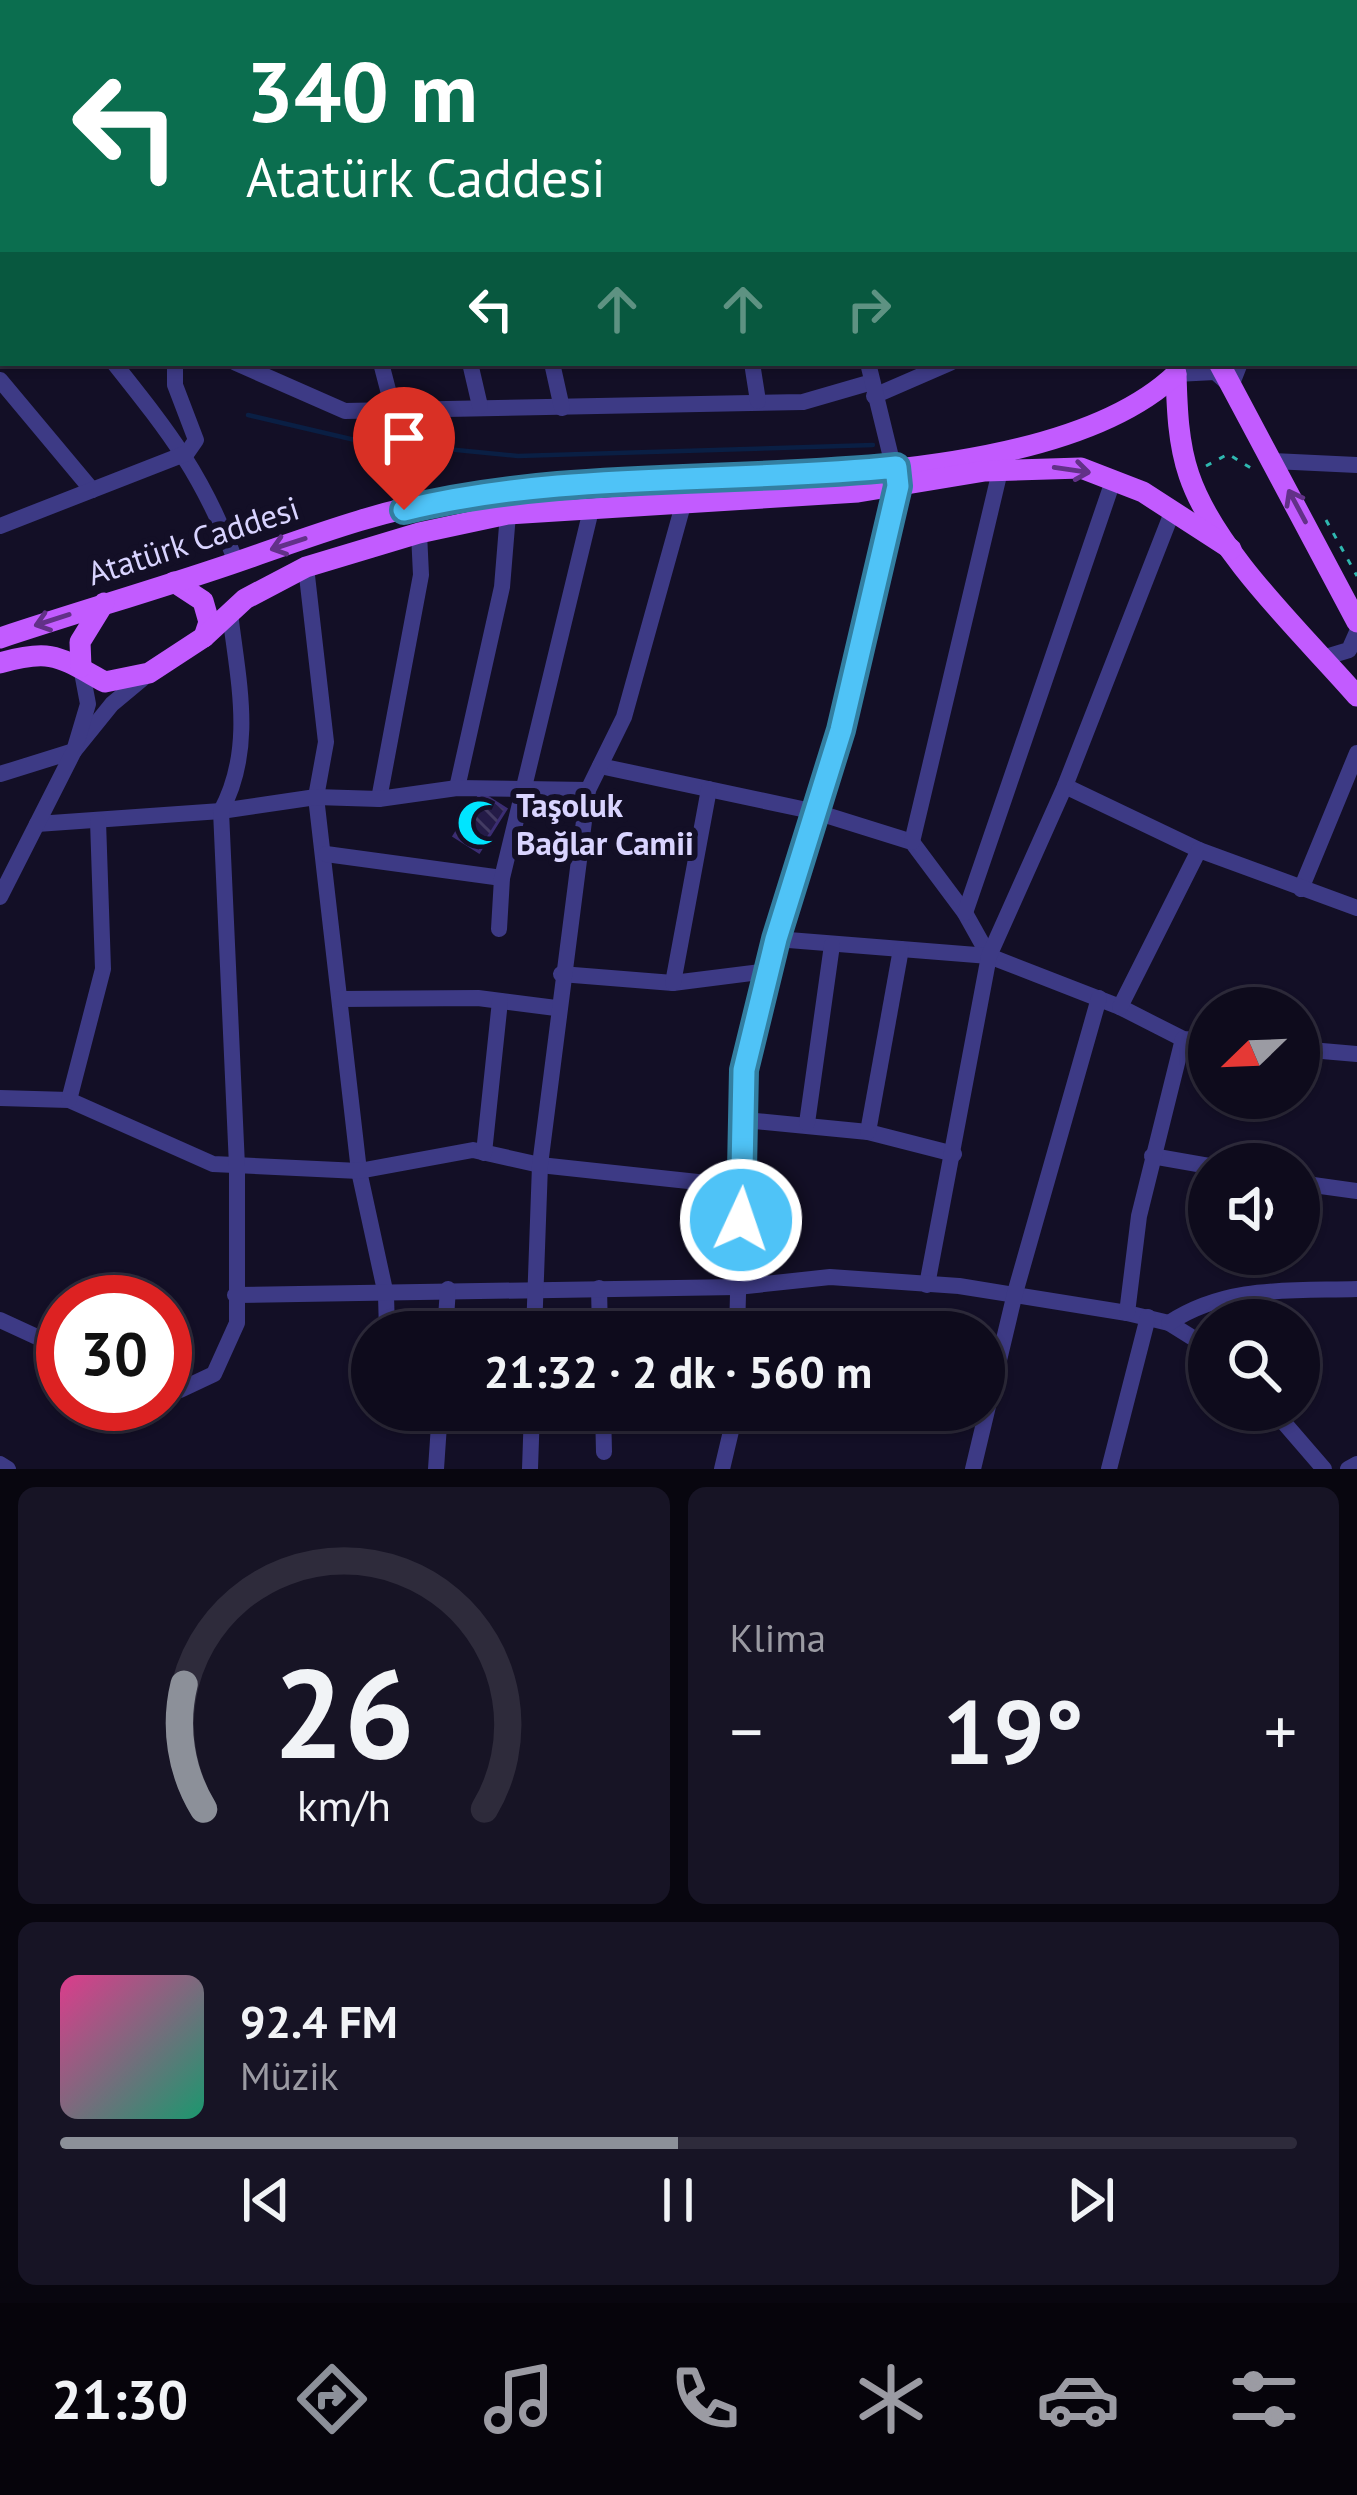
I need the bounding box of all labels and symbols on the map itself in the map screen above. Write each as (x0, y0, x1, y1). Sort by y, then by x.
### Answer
pin (353, 387, 455, 510)
one-way arrow (1052, 459, 1091, 482)
street label: Atatürk Caddesi (82, 486, 304, 594)
one-way arrow (1284, 489, 1307, 524)
one-way arrow (270, 535, 308, 557)
one-way arrow (34, 611, 72, 633)
place label: Taşoluk Bağlar Camii (516, 783, 694, 864)
mosque icon: Taşoluk Bağlar Camii (455, 798, 505, 848)
north arrow (1188, 987, 1320, 1119)
position arrow (678, 1157, 804, 1283)
speed limit sign: 30 (36, 1275, 192, 1431)

